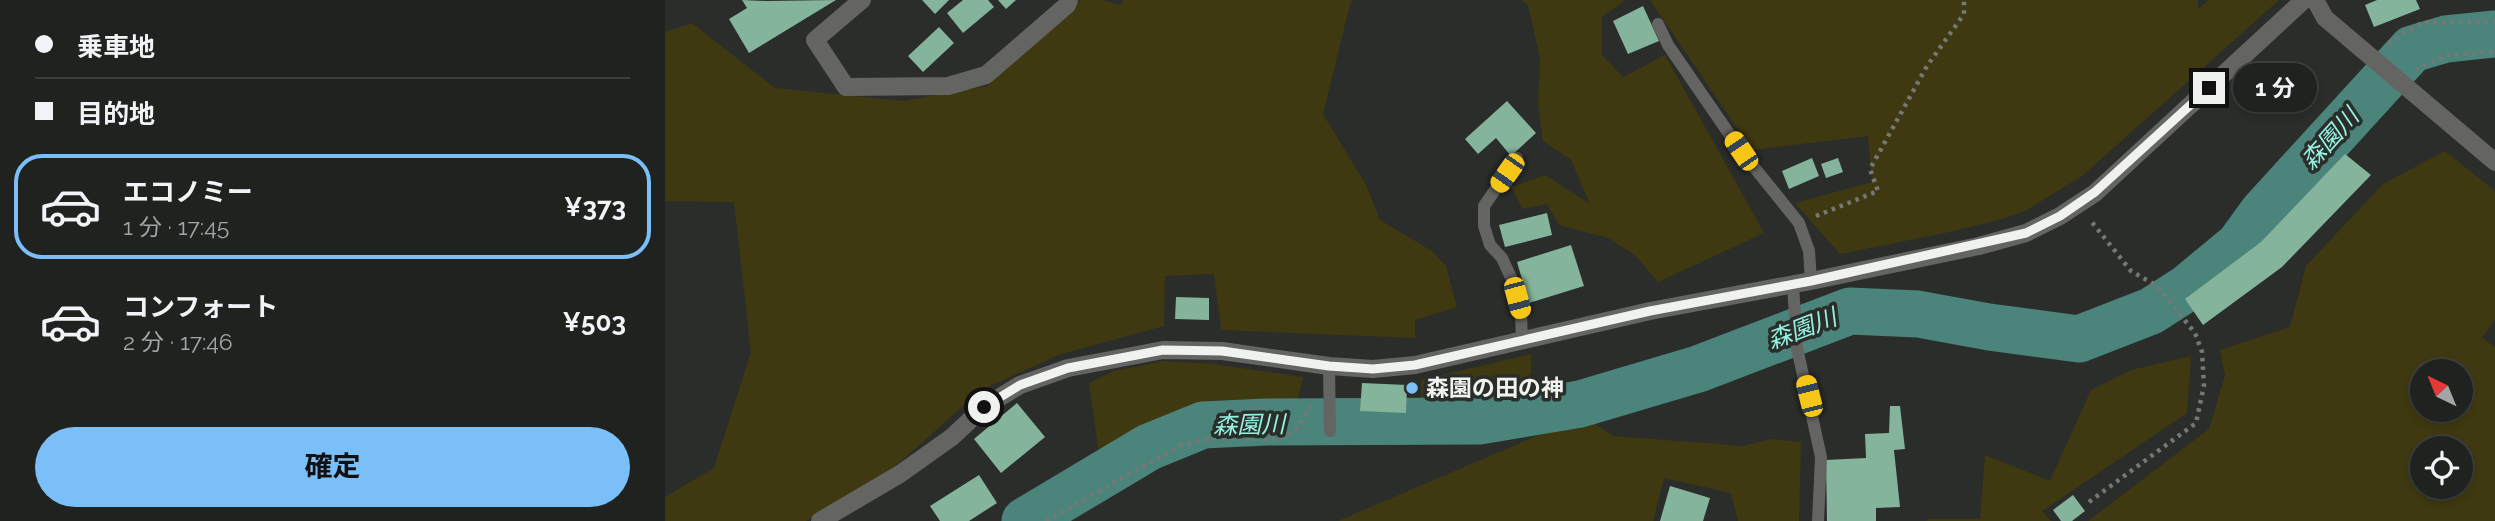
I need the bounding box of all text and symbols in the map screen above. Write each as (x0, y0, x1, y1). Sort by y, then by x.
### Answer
text: 乗車地 (77, 32, 155, 62)
callout: 1 分 (2233, 64, 2317, 112)
route end (2193, 72, 2225, 104)
text: 1 分 (2255, 74, 2295, 101)
text: 目的地 (77, 99, 155, 129)
water label: 森園川 (2295, 100, 2367, 175)
car (1721, 128, 1762, 174)
car (1487, 150, 1528, 196)
icon: car (39, 175, 102, 238)
text: エコノミー (123, 177, 253, 207)
text: ¥373 (564, 192, 626, 222)
text: 1 分 · 17:45 (123, 213, 229, 240)
car (1502, 275, 1533, 321)
icon: car (39, 290, 102, 353)
text: コンフォート (123, 292, 278, 322)
water label: 森園川 (1763, 301, 1843, 355)
text: ¥503 (563, 307, 626, 337)
text: 2 分 · 17:46 (123, 328, 233, 355)
north arrow (2410, 359, 2473, 422)
map controls (2410, 359, 2473, 499)
car (1794, 373, 1825, 419)
place label: 森園の田の神 (1426, 374, 1564, 401)
marker: 森園の田の神 (1404, 380, 1420, 396)
route start (968, 391, 1000, 423)
water label: 森園川 (1213, 409, 1288, 440)
button: 確定 (35, 427, 630, 507)
button: locate (2410, 436, 2473, 499)

